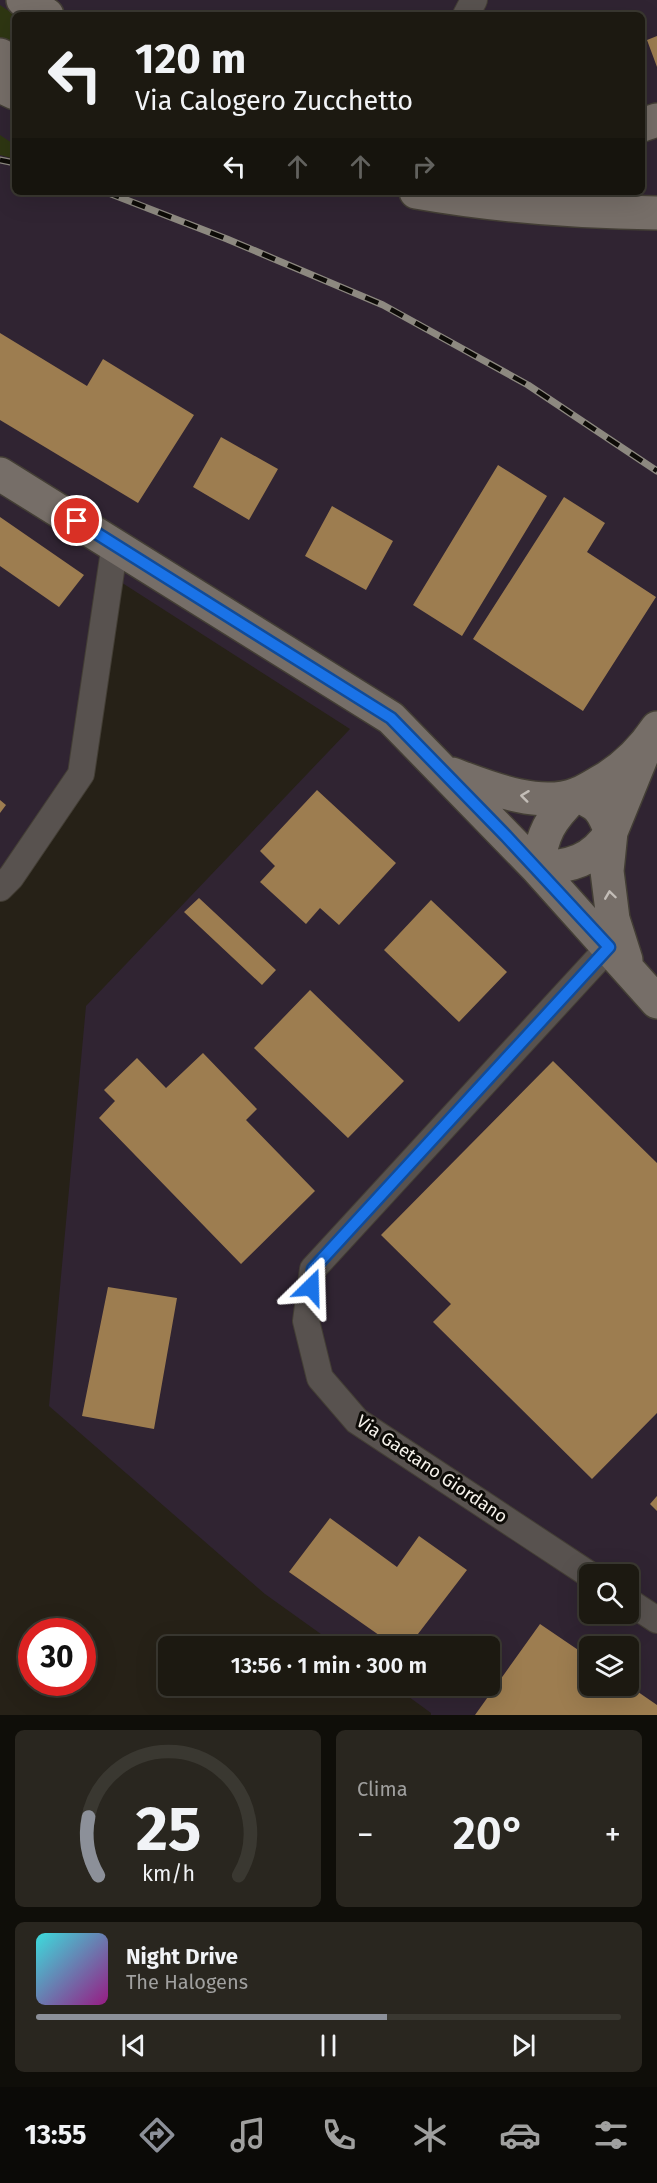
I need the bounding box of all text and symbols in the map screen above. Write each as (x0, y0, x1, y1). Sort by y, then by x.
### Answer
text: 120 m (135, 34, 246, 84)
icon: left (36, 36, 114, 114)
text: Via Calogero Zucchetto (135, 85, 413, 117)
icon: left (218, 150, 251, 183)
icon: ahead (281, 150, 314, 183)
icon: ahead (344, 150, 377, 183)
icon: right (407, 150, 440, 183)
pin (51, 495, 102, 546)
icon: arrive (60, 504, 93, 537)
one-way arrow (520, 790, 530, 803)
one-way arrow (604, 890, 616, 899)
position arrow (279, 1255, 343, 1319)
street label: Via Gaetano Giordano (352, 1410, 512, 1528)
map controls (579, 1564, 639, 1696)
button: search (579, 1564, 639, 1624)
speed limit sign: 30 (18, 1618, 96, 1696)
button: layers (579, 1636, 639, 1696)
text: 13:56 · 1 min · 300 m (231, 1652, 427, 1679)
text: Clima (357, 1777, 408, 1801)
text: 25 (135, 1792, 201, 1867)
text: 20° (453, 1807, 525, 1861)
text: − (357, 1815, 374, 1855)
text: + (605, 1815, 621, 1855)
text: km/h (141, 1861, 195, 1887)
text: Night Drive (126, 1943, 238, 1970)
text: The Halogens (126, 1970, 248, 1994)
icon: previous (117, 2029, 150, 2062)
icon: pause (312, 2029, 345, 2062)
icon: next (507, 2029, 540, 2062)
icon: directions (136, 2114, 178, 2156)
icon: music (227, 2114, 269, 2156)
icon: phone (318, 2114, 360, 2156)
icon: climate (409, 2114, 451, 2156)
icon: car (499, 2114, 541, 2156)
icon: filters (590, 2114, 632, 2156)
text: 13:55 (24, 2119, 87, 2151)

